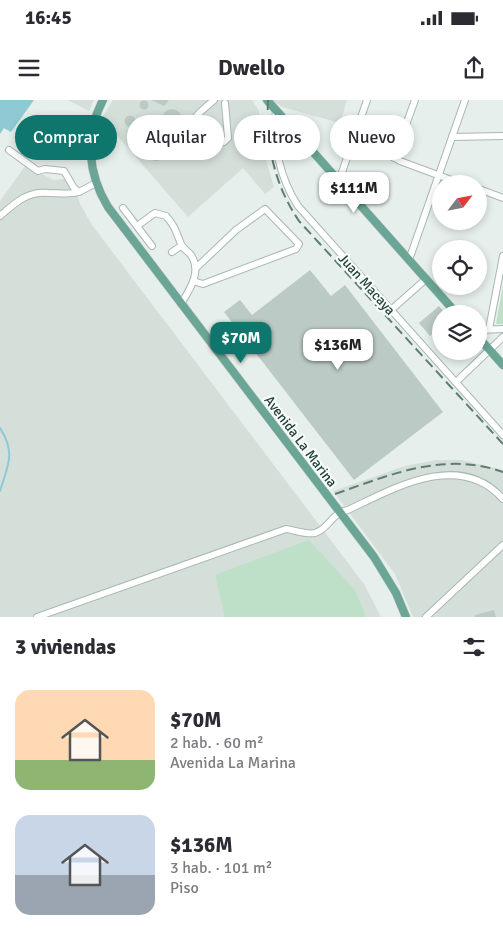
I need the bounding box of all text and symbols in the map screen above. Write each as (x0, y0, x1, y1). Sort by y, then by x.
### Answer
text: 16:45 (25, 6, 72, 30)
icon: menu (15, 54, 43, 82)
text: Dwello (218, 54, 285, 81)
icon: share (460, 54, 488, 82)
chip: Comprar (15, 115, 117, 160)
chip: Alquilar (127, 115, 224, 160)
chip: Filtros (234, 115, 320, 160)
chip: Nuevo (330, 115, 414, 160)
pin: $111M (319, 172, 389, 214)
north arrow (432, 175, 488, 230)
map controls (432, 175, 487, 360)
text: $111M (330, 178, 378, 198)
button: locate (432, 240, 487, 295)
street label: Juan Macaya (335, 250, 399, 319)
button: layers (432, 305, 487, 360)
pin: $70M (211, 322, 271, 364)
text: $70M (221, 328, 261, 348)
pin: $136M (303, 328, 373, 371)
text: $136M (314, 335, 362, 355)
street label: Avenida La Marina (261, 392, 341, 490)
icon: filters (460, 633, 488, 661)
text: 3 viviendas (15, 634, 116, 660)
text: $70M (170, 707, 222, 733)
icon: home (55, 710, 115, 770)
text: 2 hab. · 60 m² (170, 733, 264, 753)
text: Avenida La Marina (170, 753, 296, 773)
text: $136M (170, 832, 233, 858)
icon: home (55, 835, 115, 895)
text: 3 hab. · 101 m² (170, 858, 272, 878)
text: Piso (170, 878, 199, 898)

